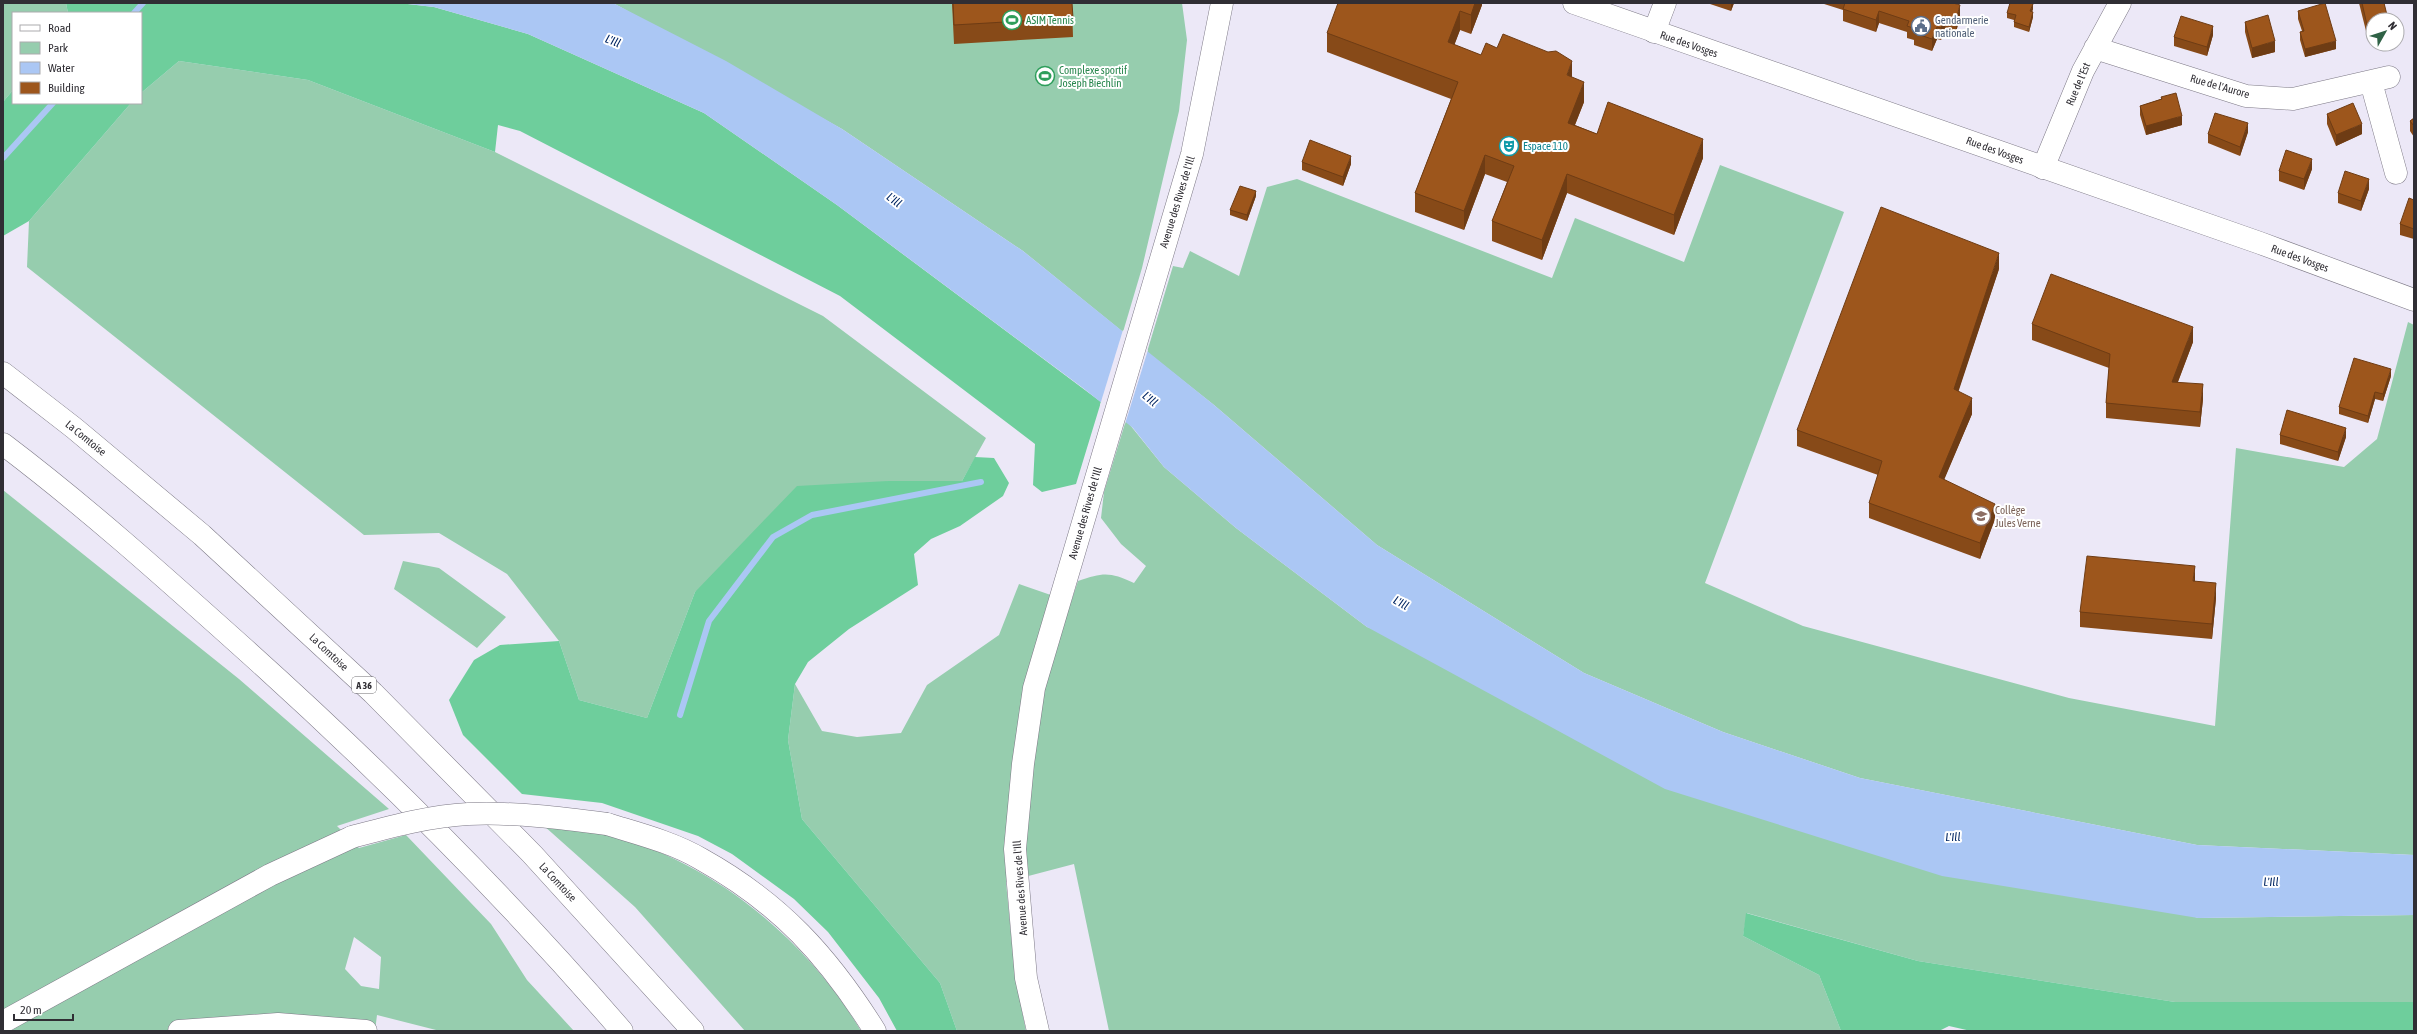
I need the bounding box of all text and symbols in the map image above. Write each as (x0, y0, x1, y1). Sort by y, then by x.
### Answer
sports icon: ASIM Tennis (1001, 9, 1023, 31)
legend (12, 12, 142, 104)
north arrow (2365, 12, 2405, 52)
place label: ASIM Tennis (1026, 14, 1074, 26)
place label: Gendarmerie nationale (1935, 14, 1988, 39)
public building icon: Gendarmerie nationale (1910, 15, 1932, 37)
text: N (2386, 19, 2399, 32)
text: Road (48, 21, 71, 35)
street label: Rue des Vosges (1658, 28, 1720, 60)
water label: L'Ill (603, 32, 623, 50)
text: Park (48, 41, 69, 55)
text: Water (48, 61, 75, 75)
street label: Rue de l'Est (2064, 61, 2092, 107)
place label: Complexe sportif Joseph Biechlin (1059, 64, 1127, 89)
sports icon: Complexe sportif Joseph Biechlin (1034, 65, 1056, 87)
street label: Rue de l'Aurore (2189, 72, 2251, 100)
text: Building (48, 81, 86, 95)
street label: Rue des Vosges (1965, 134, 2026, 166)
theatre icon: Espace 110 (1498, 135, 1520, 157)
place label: Espace 110 (1523, 140, 1568, 152)
street label: Avenue des Rives de l'Ill (1157, 155, 1197, 249)
water label: L'Ill (884, 190, 904, 210)
street label: Rue des Vosges (2270, 242, 2331, 274)
water label: L'Ill (1140, 389, 1160, 409)
street label: La Comtoise (63, 418, 109, 458)
street label: Avenue des Rives de l'Ill (1066, 465, 1104, 561)
place label: Collège Jules Verne (1995, 504, 2041, 529)
school or university icon: Collège Jules Verne (1970, 505, 1992, 527)
water label: L'Ill (1391, 593, 1411, 613)
street label: La Comtoise (307, 631, 351, 673)
road number: A 36 (352, 677, 376, 693)
water label: L'Ill (1945, 830, 1961, 844)
street label: Avenue des Rives de l'Ill (1011, 840, 1029, 936)
street label: La Comtoise (537, 860, 579, 904)
water label: L'Ill (2263, 875, 2279, 889)
scale bar (14, 996, 73, 1022)
text: 20 m (20, 1003, 42, 1017)

